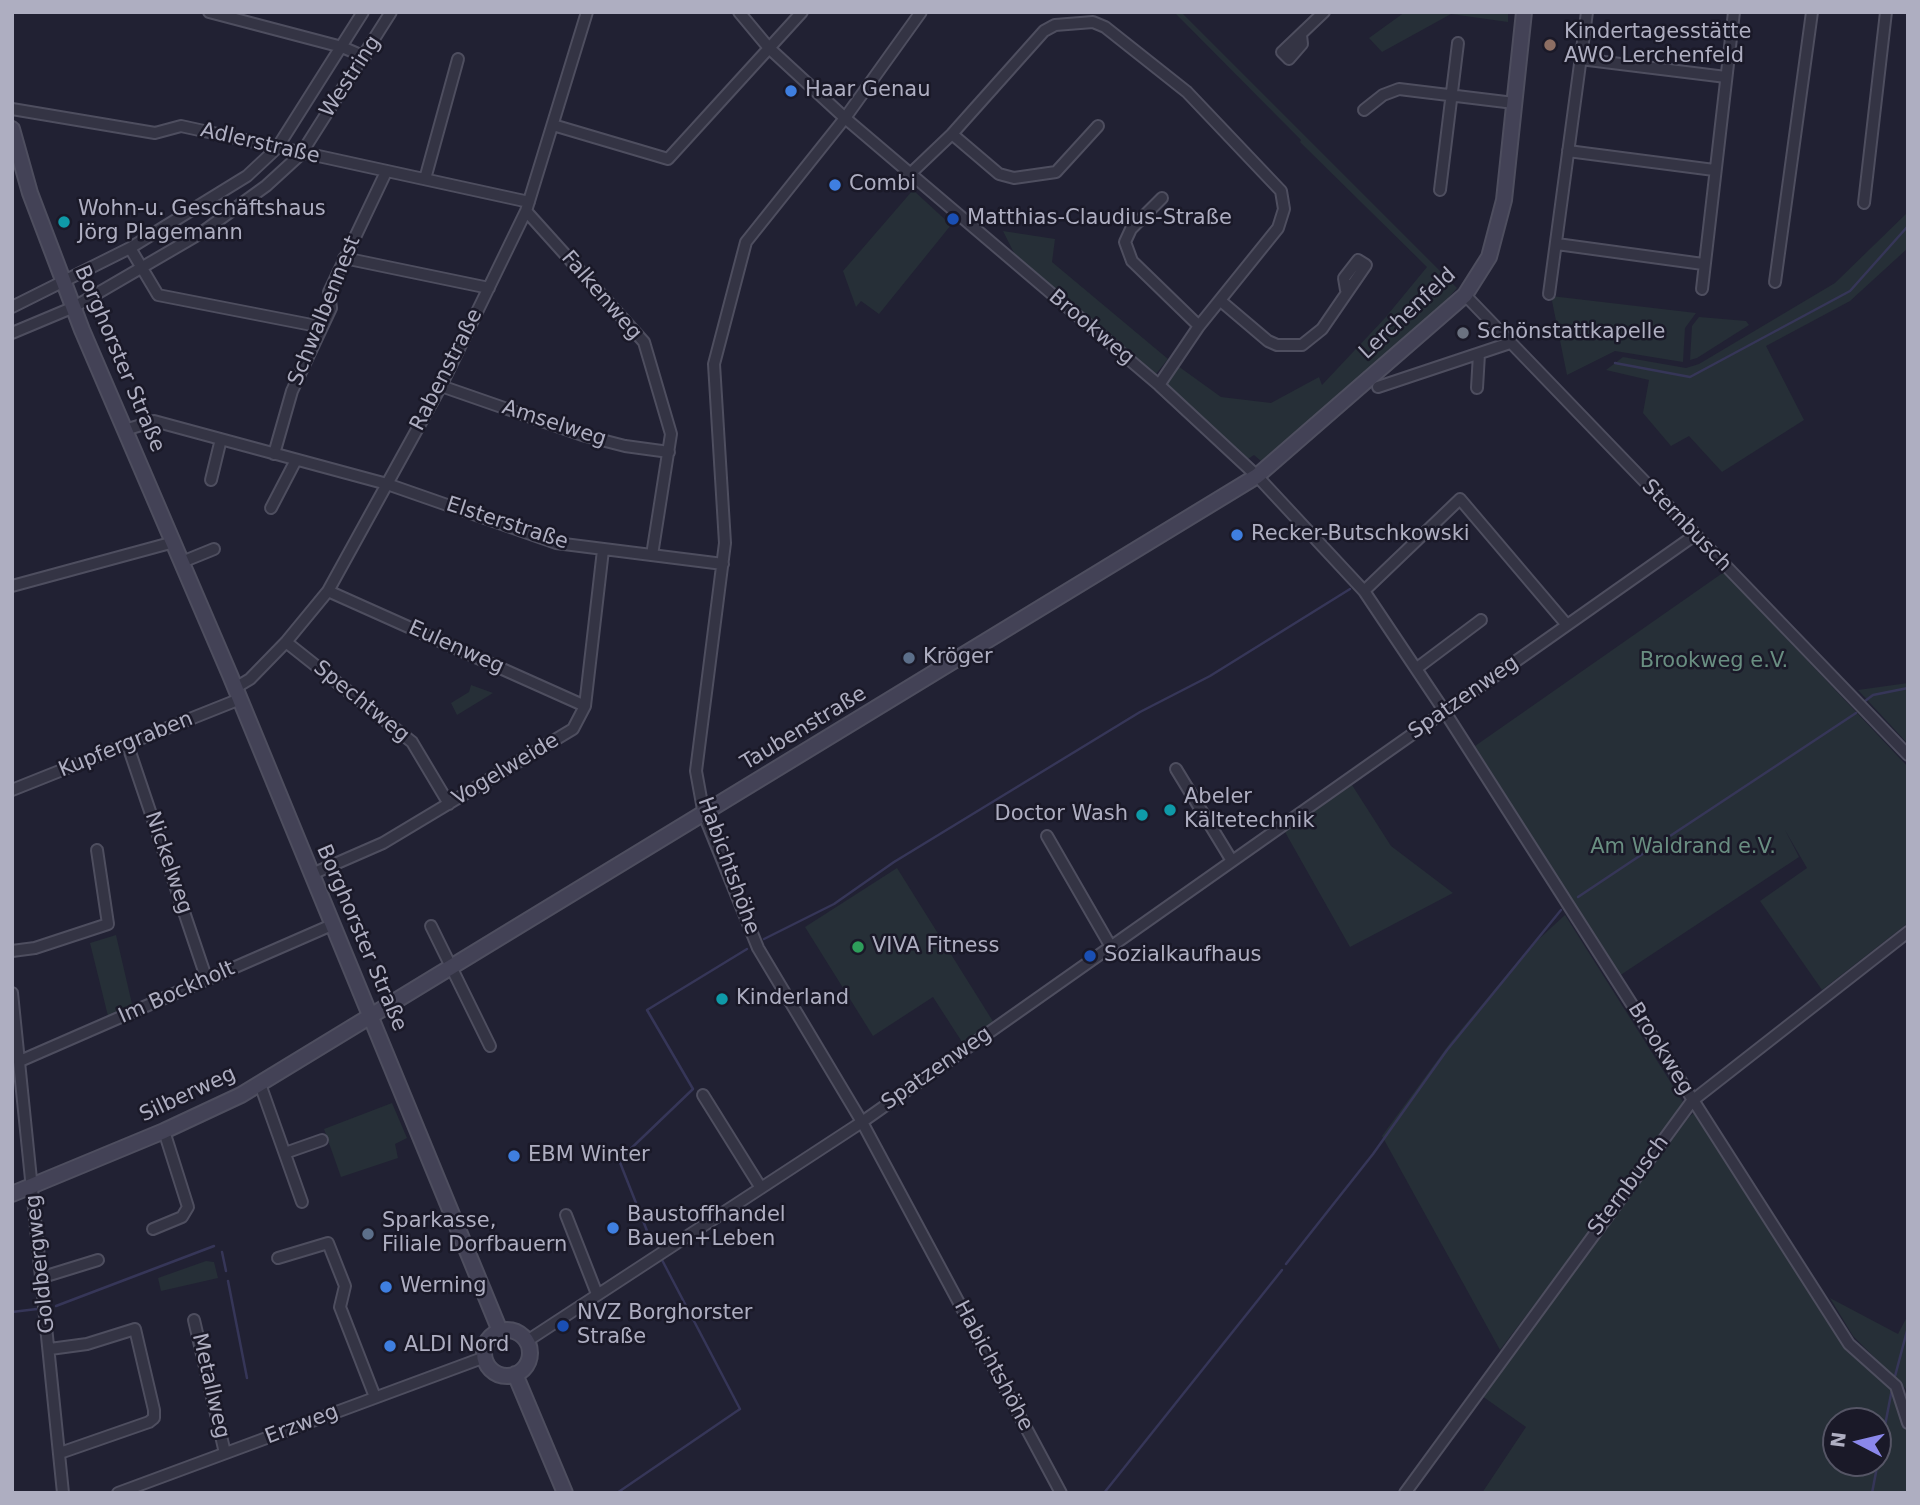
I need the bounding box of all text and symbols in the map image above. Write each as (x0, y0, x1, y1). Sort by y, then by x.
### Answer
place label: Kindertagesstätte AWO Lerchenfeld (1564, 20, 1752, 70)
street label: Westring (315, 31, 387, 123)
marker: Kindertagesstätte AWO Lerchenfeld (1542, 37, 1558, 53)
place label: Haar Genau (805, 78, 931, 104)
marker: Haar Genau (783, 83, 799, 99)
street label: Adlerstraße (198, 118, 322, 170)
place label: Combi (849, 172, 916, 198)
marker: Combi (827, 177, 843, 193)
place label: Wohn-u. Geschäftshaus Jörg Plagemann (78, 197, 326, 247)
place label: Matthias-Claudius-Straße (967, 206, 1232, 232)
marker: Matthias-Claudius-Straße (945, 211, 961, 227)
marker: Wohn-u. Geschäftshaus Jörg Plagemann (56, 214, 72, 230)
street label: Schwalbennest (284, 233, 366, 389)
street label: Falkenweg (555, 246, 647, 346)
street label: Borghorster Straße (68, 262, 170, 456)
street label: Lerchenfeld (1354, 263, 1462, 365)
street label: Brookweg (1043, 285, 1139, 371)
street label: Rabenstraße (405, 305, 489, 435)
place label: Schönstattkapelle (1477, 320, 1665, 346)
marker: Schönstattkapelle (1455, 325, 1471, 341)
street label: Amselweg (499, 395, 609, 453)
street label: Sternbusch (1636, 475, 1736, 577)
street label: Elsterstraße (443, 492, 571, 556)
place label: Recker-Butschkowski (1251, 522, 1470, 548)
marker: Recker-Butschkowski (1229, 527, 1245, 543)
street label: Eulenweg (404, 616, 508, 680)
place label: Kröger (923, 645, 993, 671)
park label: Brookweg e.V. (1640, 649, 1788, 675)
marker: Kröger (901, 650, 917, 666)
street label: Spatzenweg (1404, 651, 1524, 745)
street label: Spechtweg (308, 656, 414, 748)
street label: Taubenstraße (737, 682, 871, 776)
street label: Kupfergraben (55, 707, 197, 783)
street label: Vogelweide (448, 728, 564, 812)
place label: Abeler Kältetechnik (1184, 785, 1315, 835)
street label: Habichtshöhe (691, 794, 765, 938)
place label: Doctor Wash (995, 802, 1128, 828)
marker: Abeler Kältetechnik (1162, 802, 1178, 818)
marker: Doctor Wash (1134, 807, 1150, 823)
street label: Nickelweg (139, 808, 197, 918)
park label: Am Waldrand e.V. (1590, 835, 1776, 861)
street label: Borghorster Straße (310, 841, 412, 1035)
place label: VIVA Fitness (872, 934, 999, 960)
marker: VIVA Fitness (850, 939, 866, 955)
place label: Sozialkaufhaus (1104, 943, 1262, 969)
marker: Sozialkaufhaus (1082, 948, 1098, 964)
street label: Im Bockholt (115, 956, 239, 1030)
place label: Kinderland (736, 986, 849, 1012)
marker: Kinderland (714, 991, 730, 1007)
street label: Brookweg (1622, 998, 1698, 1100)
street label: Spatzenweg (877, 1022, 997, 1116)
street label: Silberweg (136, 1062, 240, 1128)
street label: Sternbusch (1583, 1131, 1675, 1241)
place label: EBM Winter (528, 1143, 650, 1169)
marker: EBM Winter (506, 1148, 522, 1164)
street label: Goldbergweg (21, 1193, 61, 1335)
place label: Baustoffhandel Bauen+Leben (627, 1203, 786, 1253)
place label: Sparkasse, Filiale Dorfbauern (382, 1209, 567, 1259)
marker: Baustoffhandel Bauen+Leben (605, 1220, 621, 1236)
marker: Sparkasse, Filiale Dorfbauern (360, 1226, 376, 1242)
place label: Werning (400, 1274, 487, 1300)
marker: Werning (378, 1279, 394, 1295)
street label: Habichtshöhe (948, 1296, 1038, 1436)
place label: NVZ Borghorster Straße (577, 1301, 753, 1351)
marker: NVZ Borghorster Straße (555, 1318, 571, 1334)
street label: Metallweg (186, 1331, 234, 1441)
place label: ALDI Nord (404, 1333, 509, 1359)
marker: ALDI Nord (382, 1338, 398, 1354)
street label: Erzweg (262, 1400, 342, 1450)
north arrow (1822, 1407, 1892, 1477)
text: N (1826, 1430, 1850, 1449)

